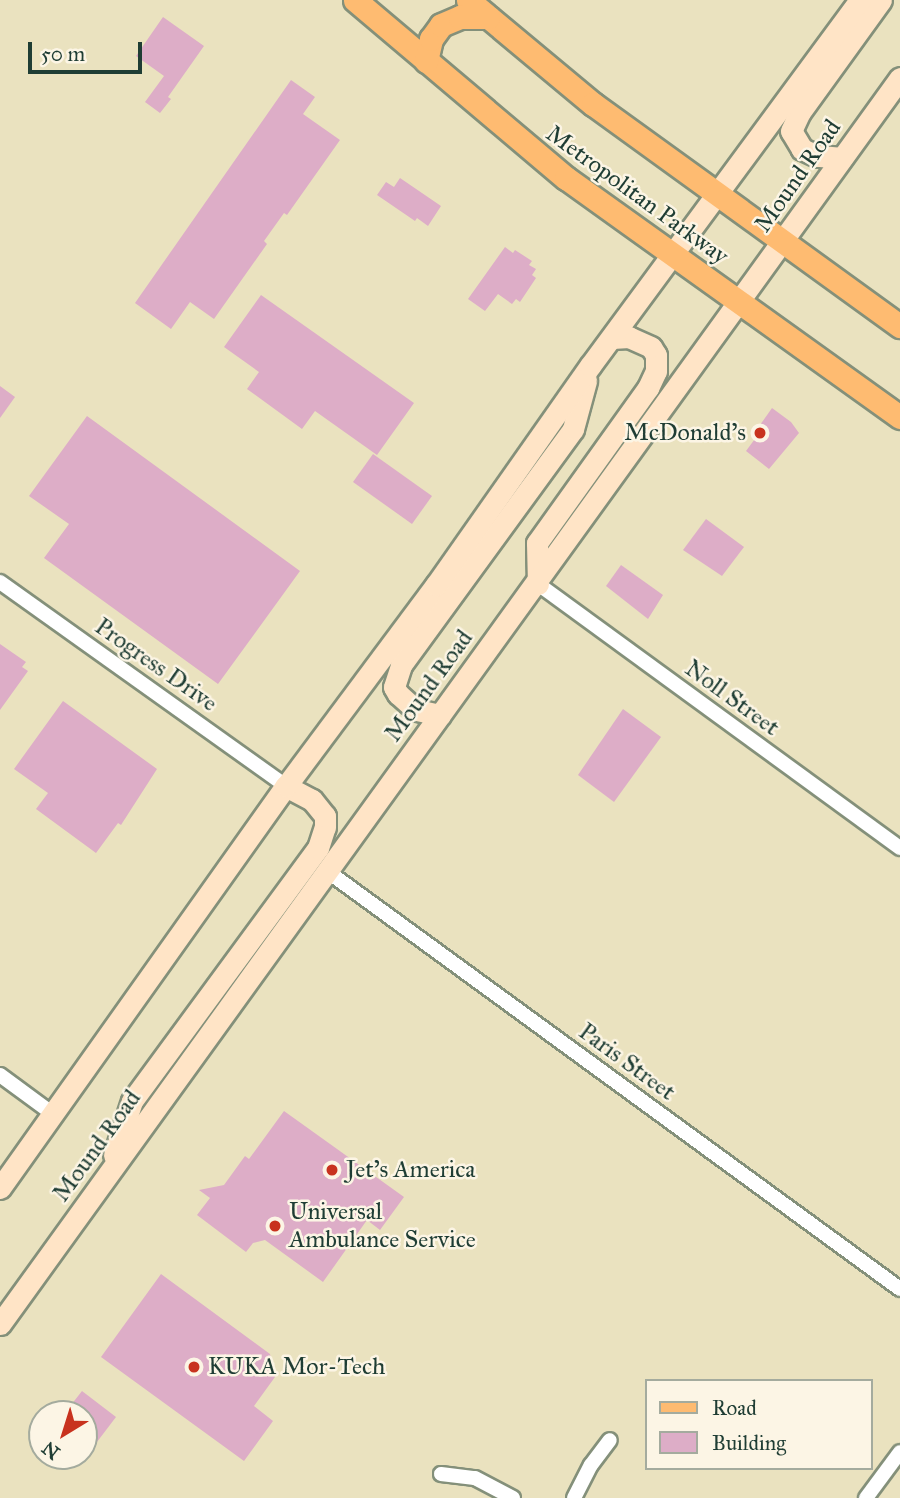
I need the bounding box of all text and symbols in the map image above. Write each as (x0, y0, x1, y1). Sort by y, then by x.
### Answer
scale bar (32, 28, 145, 72)
text: 50 m (41, 41, 85, 67)
street label: Mound Road (749, 114, 847, 238)
street label: Metropolitan Parkway (540, 119, 734, 271)
place label: McDonald's (624, 419, 746, 447)
marker: McDonald's (752, 425, 768, 441)
street label: Progress Drive (89, 612, 223, 718)
street label: Mound Road (379, 625, 479, 747)
street label: Noll Street (679, 654, 785, 742)
street label: Paris Street (573, 1017, 681, 1107)
street label: Mound Road (47, 1085, 147, 1207)
place label: Jet's America (346, 1156, 475, 1184)
marker: Jet's America (324, 1162, 340, 1178)
place label: Universal Ambulance Service (289, 1198, 476, 1254)
marker: Universal Ambulance Service (267, 1218, 283, 1234)
place label: KUKA Mor-Tech (208, 1353, 385, 1381)
marker: KUKA Mor-Tech (186, 1359, 202, 1375)
legend (645, 1379, 872, 1470)
text: Road (712, 1395, 757, 1421)
north arrow (28, 1400, 98, 1470)
text: Building (712, 1430, 786, 1456)
text: N (38, 1436, 64, 1464)

